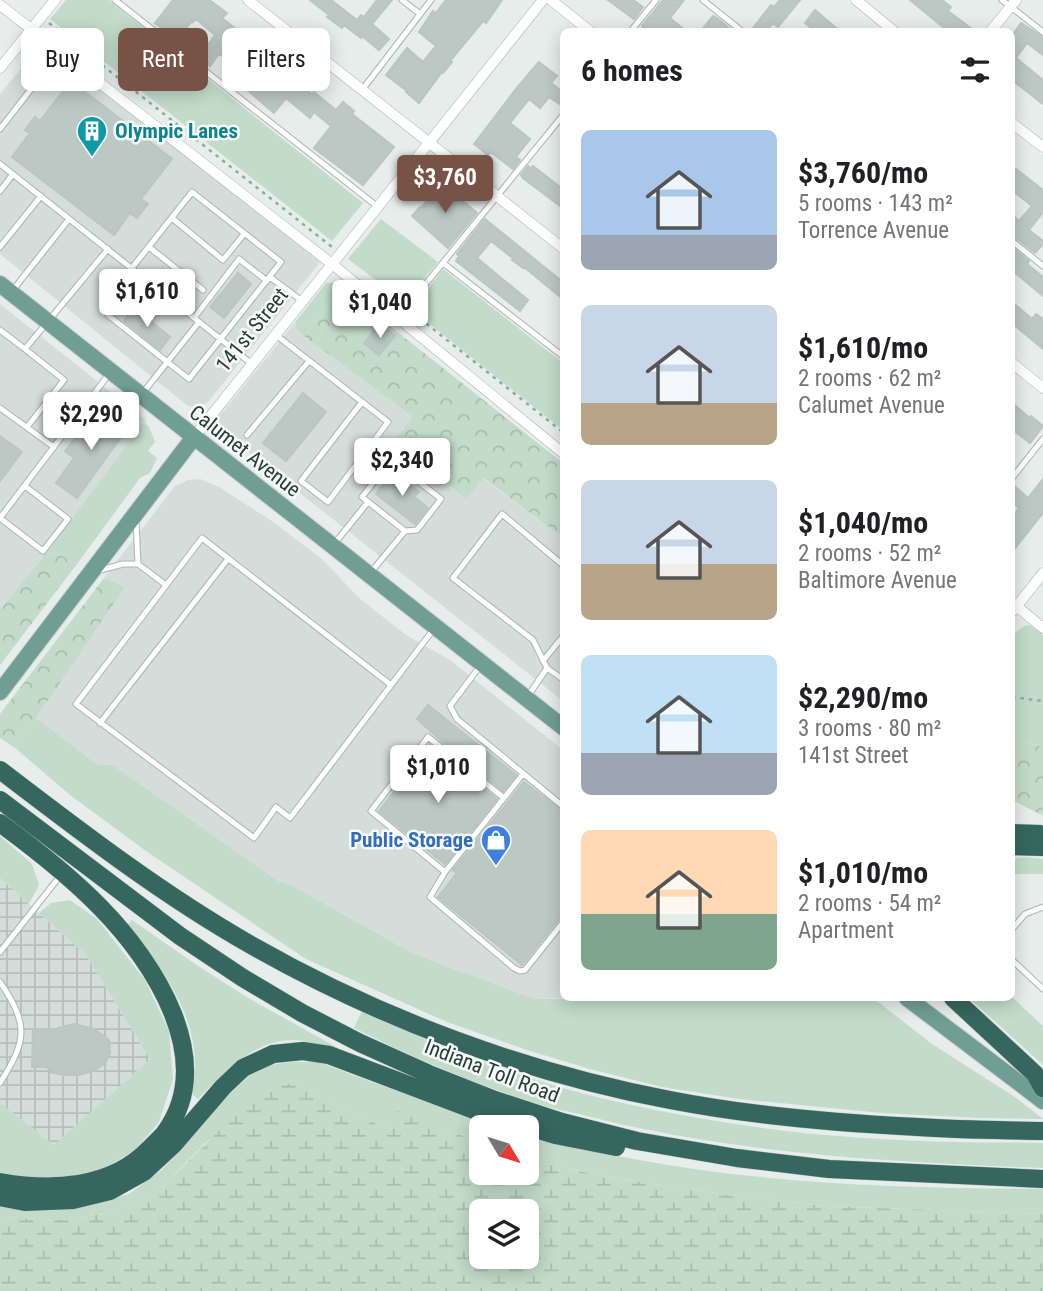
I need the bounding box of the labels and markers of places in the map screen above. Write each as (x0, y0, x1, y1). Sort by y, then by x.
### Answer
building icon: Olympic Lanes (75, 114, 109, 158)
place label: Olympic Lanes (115, 119, 238, 143)
pin: $3,760 (388, 156, 502, 215)
pin: $1,610 (90, 270, 204, 329)
pin: $1,040 (323, 280, 437, 340)
pin: $2,290 (34, 392, 148, 452)
pin: $2,340 (345, 438, 459, 498)
pin: $1,010 (381, 746, 495, 805)
shop icon: Public Storage (479, 823, 513, 867)
place label: Public Storage (350, 828, 473, 852)

